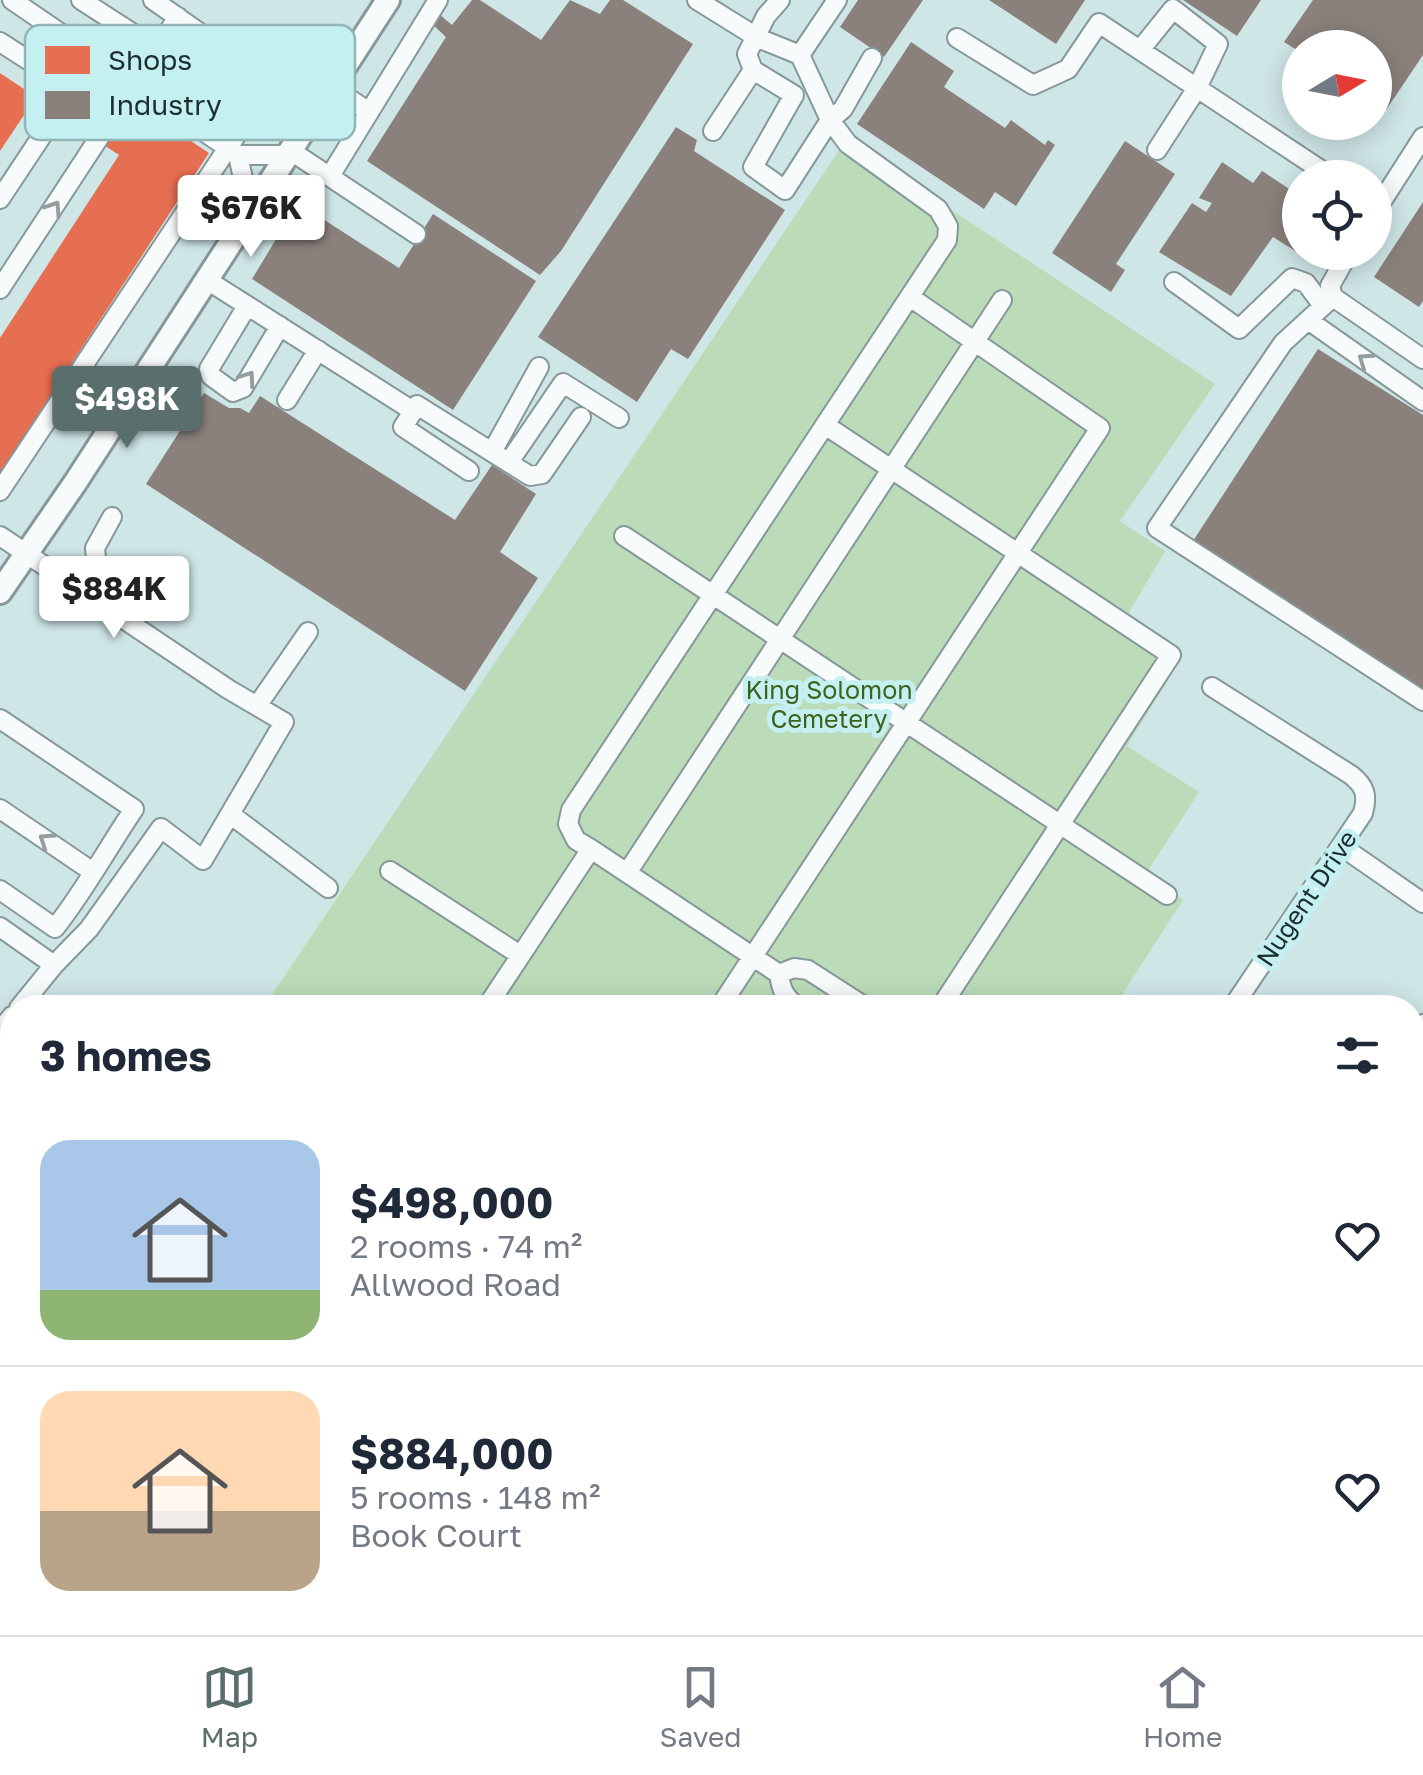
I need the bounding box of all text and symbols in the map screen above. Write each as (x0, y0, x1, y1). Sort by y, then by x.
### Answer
legend (25, 25, 355, 140)
north arrow (1282, 30, 1392, 140)
map controls (1282, 30, 1392, 270)
text: Shops (108, 43, 192, 76)
text: Industry (108, 88, 222, 121)
button: locate (1282, 160, 1392, 270)
pin: $676K (181, 175, 321, 260)
text: $676K (200, 188, 302, 226)
one-way arrow (41, 201, 60, 219)
one-way arrow (1358, 354, 1377, 372)
pin: $498K (57, 366, 197, 451)
one-way arrow (236, 371, 254, 389)
text: $498K (74, 379, 180, 417)
pin: $884K (44, 556, 184, 641)
text: $884K (61, 569, 167, 607)
park label: King Solomon Cemetery (745, 674, 913, 734)
street label: Nugent Drive (1249, 824, 1363, 972)
one-way arrow (39, 834, 58, 852)
icon: filters (1330, 1028, 1385, 1083)
text: 3 homes (40, 1030, 212, 1080)
text: $498,000 (350, 1177, 553, 1227)
icon: home (120, 1180, 240, 1300)
icon: heart (1330, 1213, 1385, 1268)
text: 2 rooms · 74 m² (350, 1227, 582, 1265)
text: Allwood Road (350, 1265, 561, 1303)
text: $884,000 (350, 1428, 554, 1478)
icon: home (120, 1431, 240, 1551)
icon: heart (1330, 1464, 1385, 1519)
text: 5 rooms · 148 m² (350, 1478, 600, 1516)
text: Book Court (350, 1516, 522, 1554)
tab: Map (201, 1660, 258, 1753)
tab: Saved (660, 1660, 741, 1753)
tab: Home (1143, 1660, 1222, 1753)

